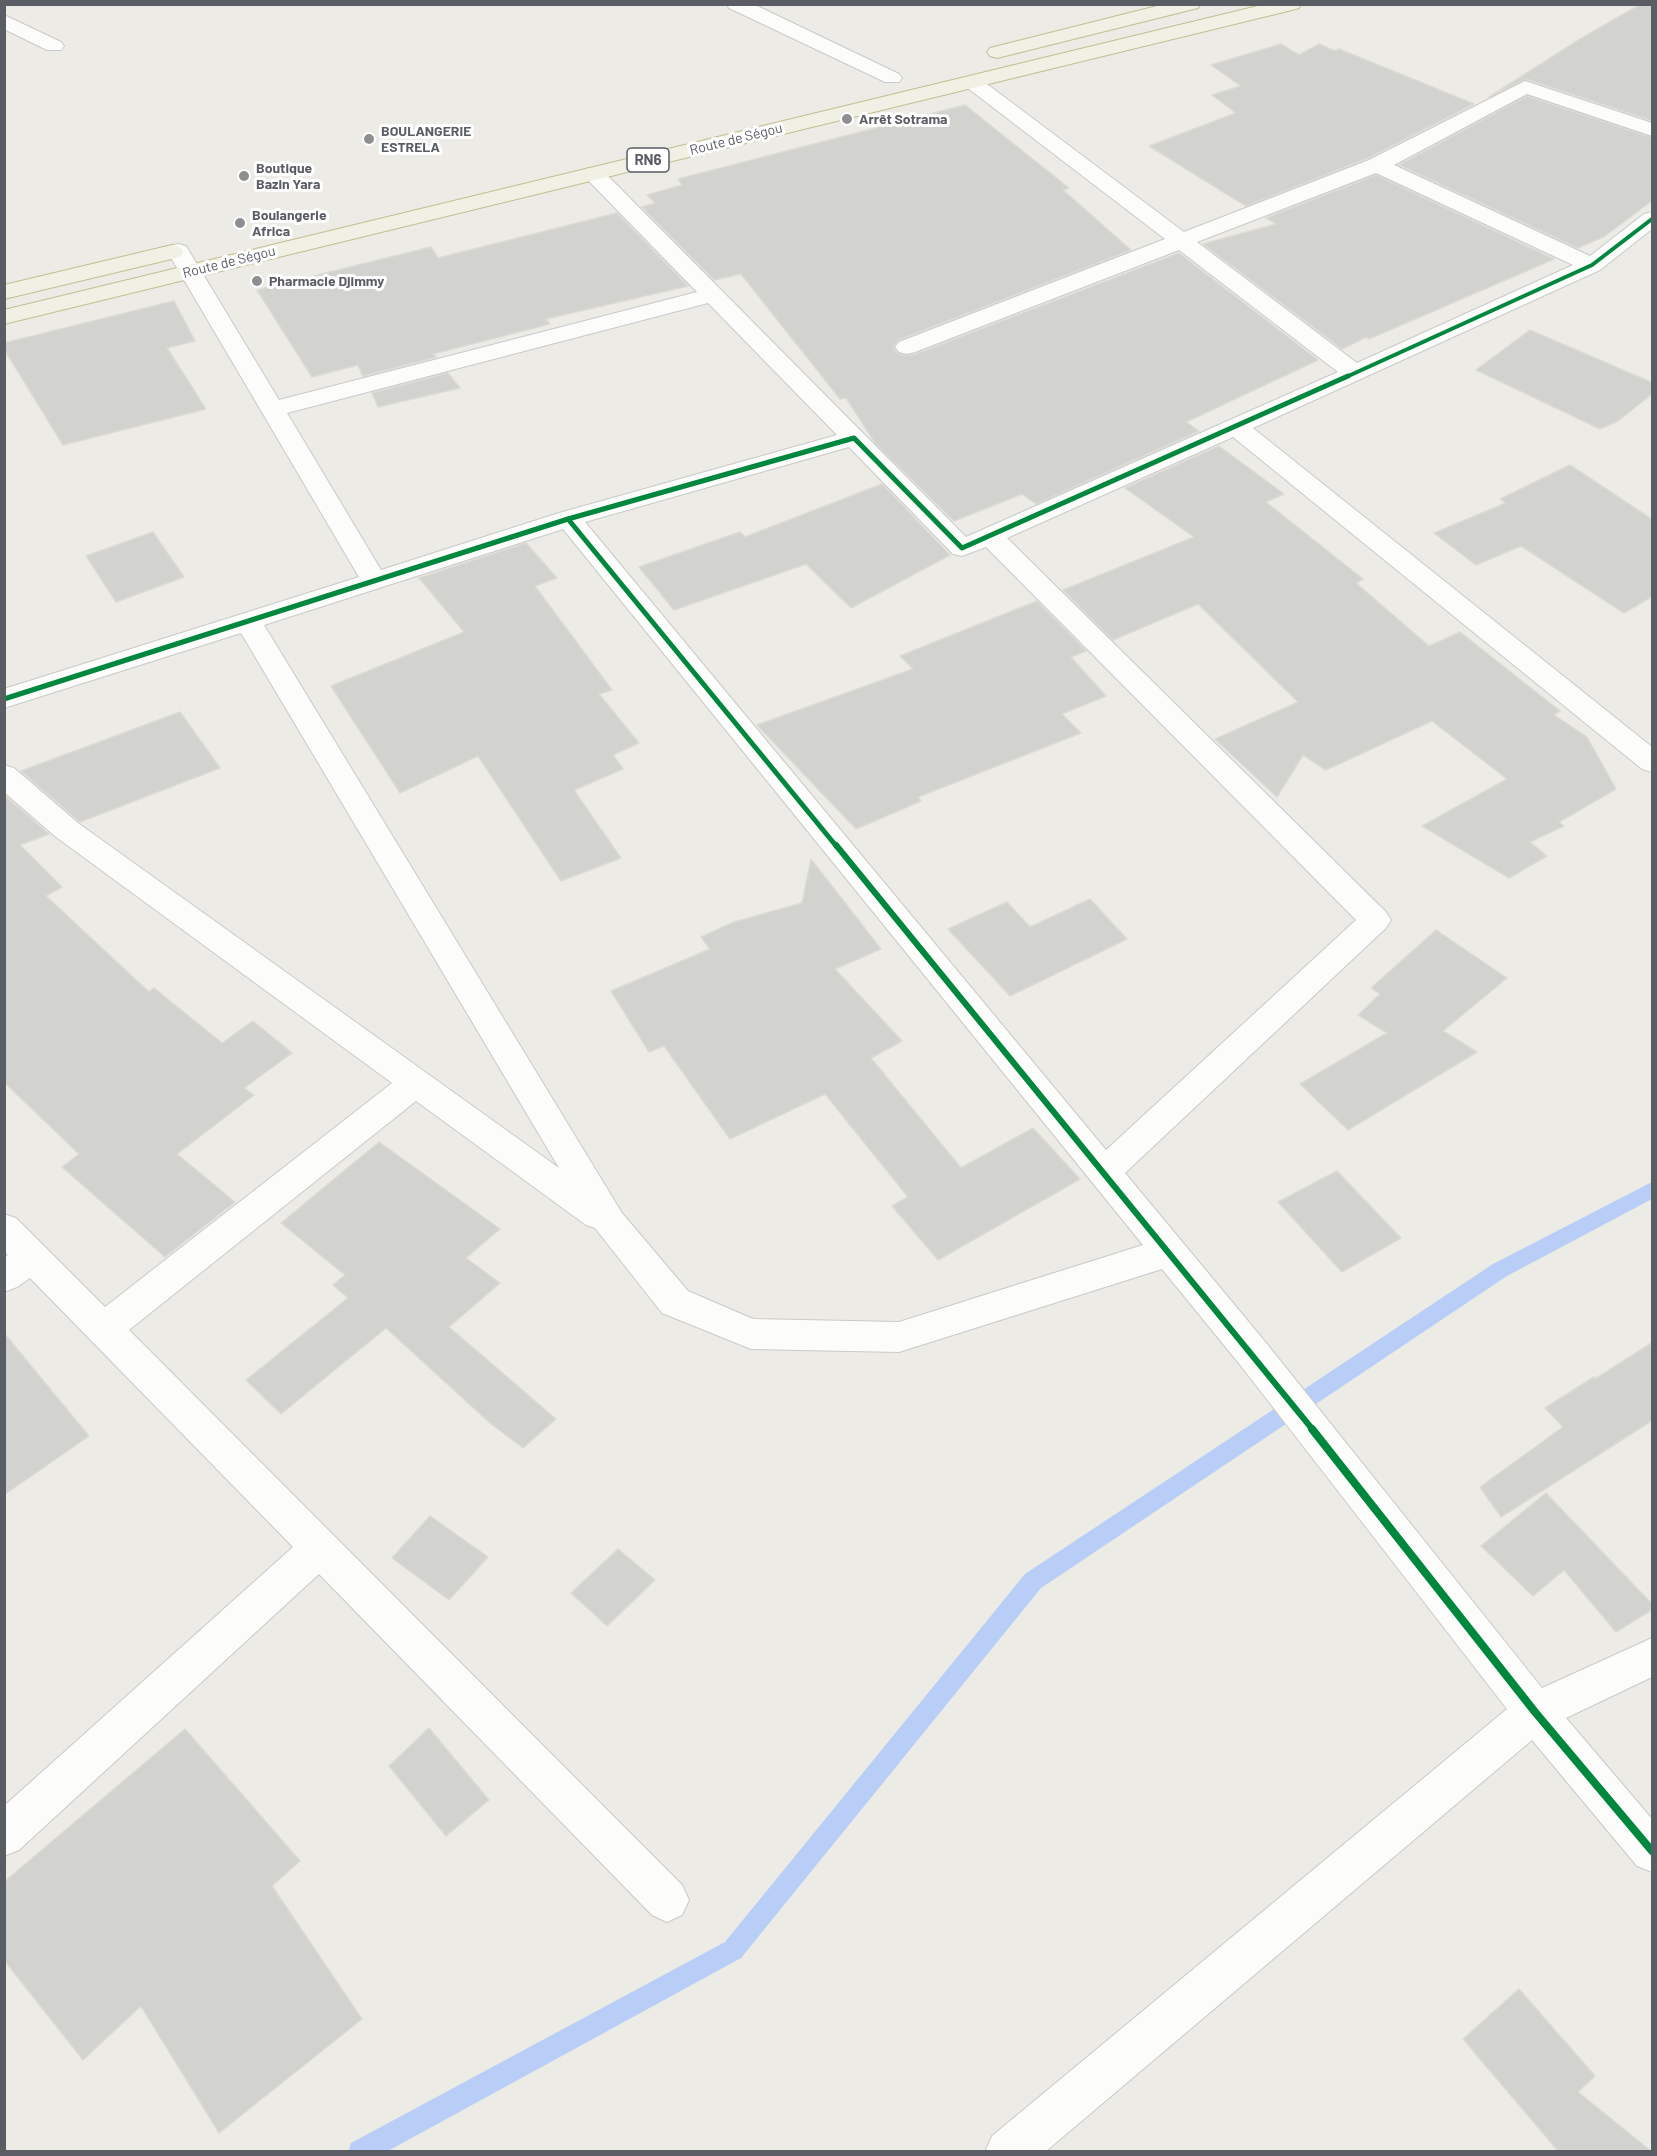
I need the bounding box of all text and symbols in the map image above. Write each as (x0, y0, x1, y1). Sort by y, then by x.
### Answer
place label: Arrêt Sotrama (859, 111, 948, 127)
marker: Arrêt Sotrama (840, 112, 854, 126)
street label: Route de Ségou (688, 119, 784, 159)
place label: BOULANGERIE ESTRELA (381, 123, 471, 156)
marker: BOULANGERIE ESTRELA (362, 132, 376, 146)
road number: RN6 (627, 148, 669, 172)
place label: Boutique Bazin Yara (256, 160, 320, 192)
marker: Boutique Bazin Yara (237, 169, 251, 183)
place label: Boulangerie Africa (252, 207, 327, 240)
marker: Boulangerie Africa (233, 216, 247, 230)
street label: Route de Ségou (181, 242, 277, 282)
place label: Pharmacie Djimmy (269, 273, 384, 289)
marker: Pharmacie Djimmy (250, 274, 264, 288)

